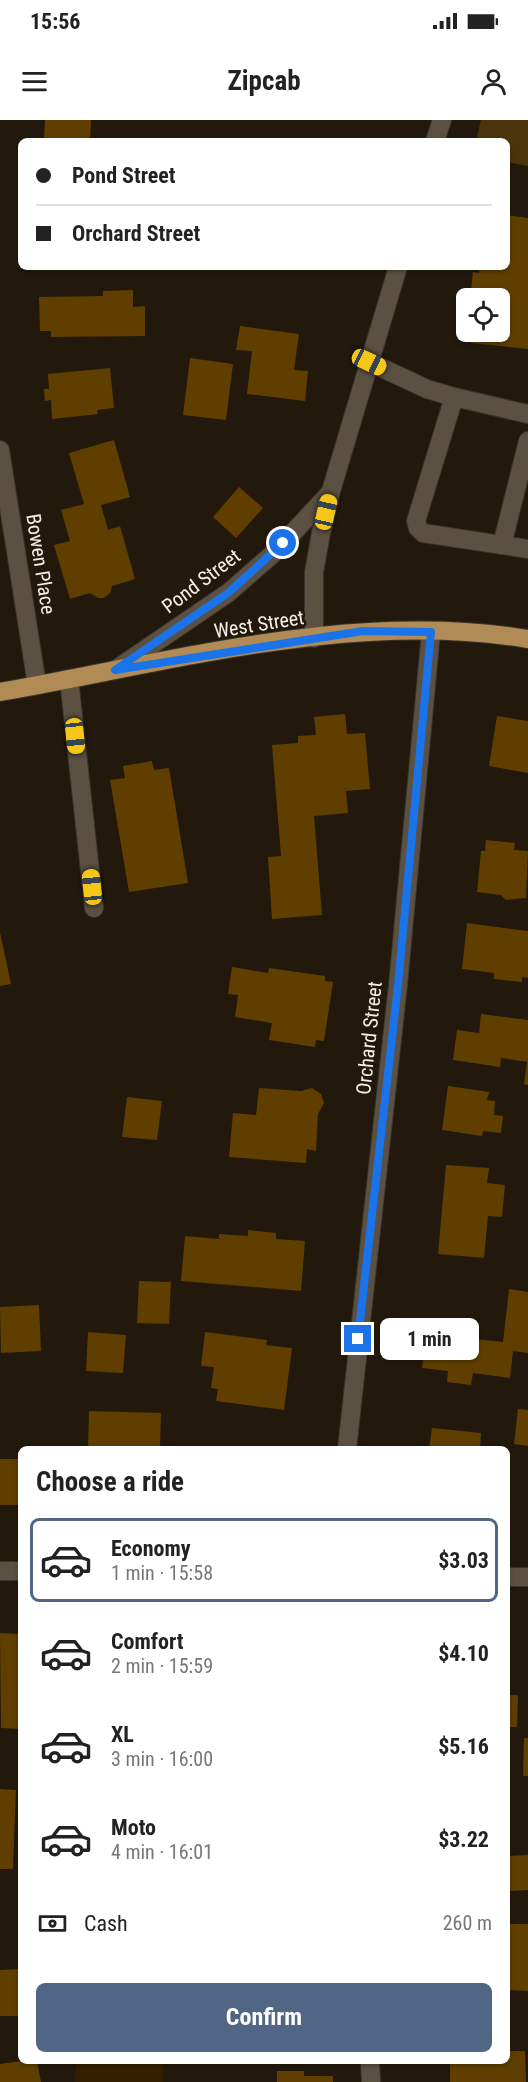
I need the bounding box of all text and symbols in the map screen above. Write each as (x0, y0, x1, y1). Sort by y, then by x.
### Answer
text: 15:56 (30, 9, 81, 34)
icon: menu (18, 65, 51, 98)
text: Zipcab (228, 65, 301, 97)
icon: person (477, 65, 510, 98)
text: Pond Street (72, 163, 176, 188)
text: Orchard Street (72, 221, 200, 246)
map controls (456, 288, 510, 342)
button: locate (456, 288, 510, 342)
car (349, 346, 389, 378)
car (313, 492, 339, 532)
street label: Bowen Place (21, 512, 61, 616)
route start (269, 529, 296, 556)
street label: Pond Street (157, 544, 245, 618)
street label: West Street (212, 605, 306, 643)
car (64, 717, 86, 755)
car (81, 868, 103, 906)
street label: Orchard Street (351, 980, 387, 1096)
callout: 1 min (379, 1318, 478, 1360)
route end (344, 1325, 371, 1352)
text: 1 min (407, 1327, 452, 1351)
text: Choose a ride (36, 1466, 184, 1498)
icon: car (39, 1533, 93, 1587)
text: Economy (111, 1536, 191, 1561)
text: $3.03 (438, 1548, 489, 1573)
text: 1 min · 15:58 (111, 1561, 213, 1585)
icon: car (39, 1626, 93, 1680)
text: Comfort (111, 1629, 184, 1654)
text: $4.10 (438, 1641, 489, 1666)
text: 2 min · 15:59 (111, 1654, 213, 1678)
icon: car (39, 1719, 93, 1773)
text: XL (111, 1722, 134, 1747)
text: $5.16 (438, 1734, 489, 1759)
text: 3 min · 16:00 (111, 1747, 213, 1771)
icon: car (39, 1812, 93, 1866)
text: Moto (111, 1815, 156, 1840)
text: $3.22 (438, 1827, 489, 1852)
text: 4 min · 16:01 (111, 1840, 213, 1864)
icon: cash (36, 1907, 69, 1940)
text: Cash (84, 1911, 128, 1936)
text: 260 m (443, 1911, 492, 1935)
button: Confirm (36, 1983, 492, 2052)

